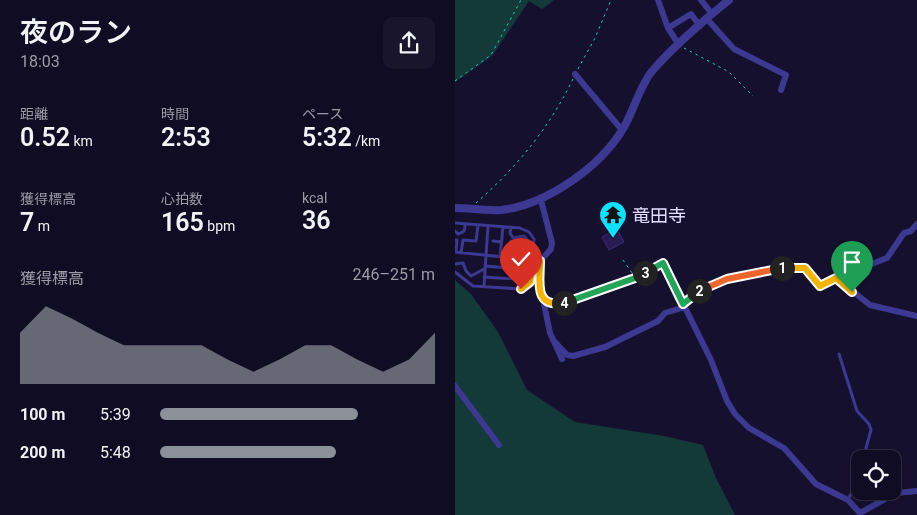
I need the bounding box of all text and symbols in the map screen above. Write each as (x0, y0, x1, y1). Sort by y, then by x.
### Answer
text: 夜のラン (20, 16, 132, 49)
button: share (383, 17, 435, 69)
text: 18:03 (20, 52, 60, 71)
text: 距離 (20, 106, 48, 122)
text: 時間 (161, 106, 189, 122)
text: ペース (302, 106, 343, 122)
text: 0.52 (20, 123, 70, 152)
text: 2:53 (161, 123, 211, 152)
text: 5:32 (302, 123, 352, 152)
text: km (70, 133, 93, 149)
text: /km (352, 133, 380, 149)
text: kcal (302, 190, 327, 206)
text: 獲得標高 (20, 191, 76, 207)
text: 心拍数 (161, 191, 203, 207)
temple icon: 竜田寺 (598, 200, 628, 239)
place label: 竜田寺 (632, 205, 686, 226)
text: 36 (302, 206, 331, 235)
text: 7 (20, 208, 34, 237)
text: 165 (161, 208, 204, 237)
text: m (34, 218, 50, 234)
text: bpm (204, 218, 235, 234)
pin (500, 238, 542, 289)
pin (831, 241, 873, 292)
icon: check (507, 245, 535, 273)
icon: arrive (838, 248, 866, 276)
pin: 1 (769, 256, 795, 280)
pin: 3 (633, 260, 657, 286)
text: 1 (778, 260, 787, 276)
text: 246–251 m (353, 265, 435, 284)
text: 3 (641, 265, 650, 281)
text: 獲得標高 (20, 269, 84, 288)
pin: 2 (687, 278, 711, 304)
text: 2 (695, 283, 704, 299)
pin: 4 (551, 290, 577, 316)
text: 4 (560, 295, 569, 311)
text: 100 m (20, 405, 65, 424)
text: 5:39 (100, 405, 131, 424)
text: 200 m (20, 443, 65, 462)
text: 5:48 (100, 443, 131, 462)
map controls (851, 450, 901, 500)
button: locate (851, 450, 901, 500)

